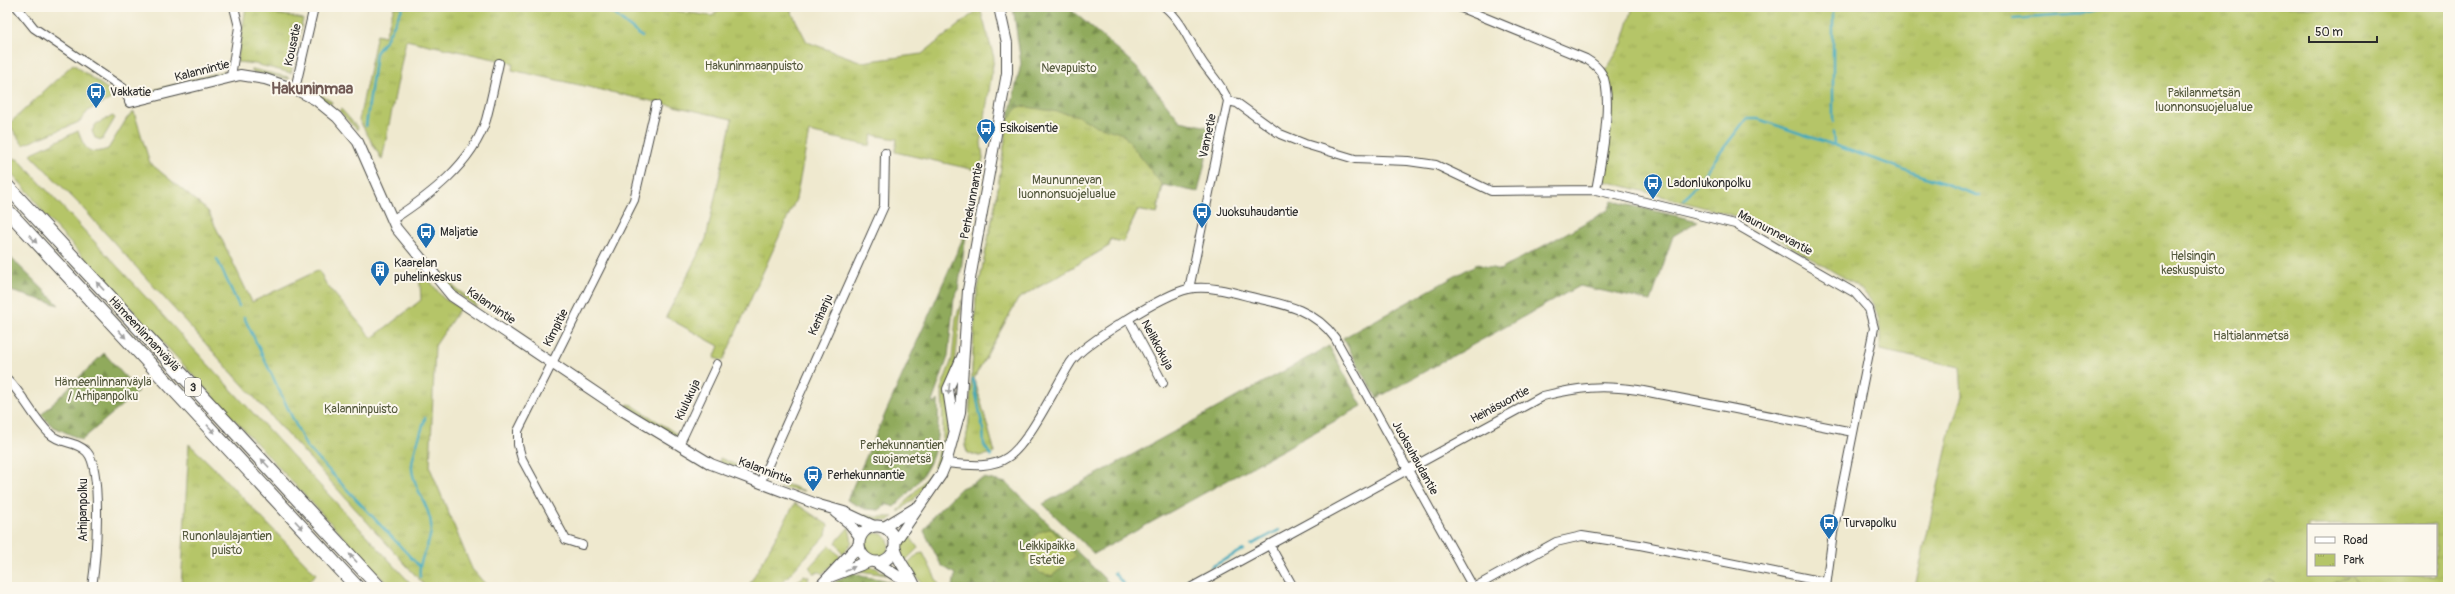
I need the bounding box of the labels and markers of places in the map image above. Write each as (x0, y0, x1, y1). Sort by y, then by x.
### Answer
bus stop icon: Vakkatie (85, 81, 107, 109)
place label: Vakkatie (110, 85, 151, 100)
bus stop icon: Esikoisentie (975, 117, 997, 145)
place label: Esikoisentie (1000, 121, 1058, 136)
bus stop icon: Ladonlukonpolku (1642, 172, 1664, 200)
place label: Ladonlukonpolku (1667, 176, 1751, 191)
bus stop icon: Juoksuhaudantie (1191, 201, 1213, 229)
place label: Juoksuhaudantie (1216, 205, 1298, 220)
bus stop icon: Maljatie (415, 221, 437, 249)
place label: Maljatie (440, 225, 478, 240)
place label: Kaarelan puhelinkeskus (394, 256, 462, 285)
building icon: Kaarelan puhelinkeskus (369, 259, 391, 287)
bus stop icon: Perhekunnantie (802, 464, 824, 492)
place label: Perhekunnantie (827, 468, 905, 483)
bus stop icon: Turvapolku (1818, 512, 1840, 540)
place label: Turvapolku (1843, 516, 1897, 531)

